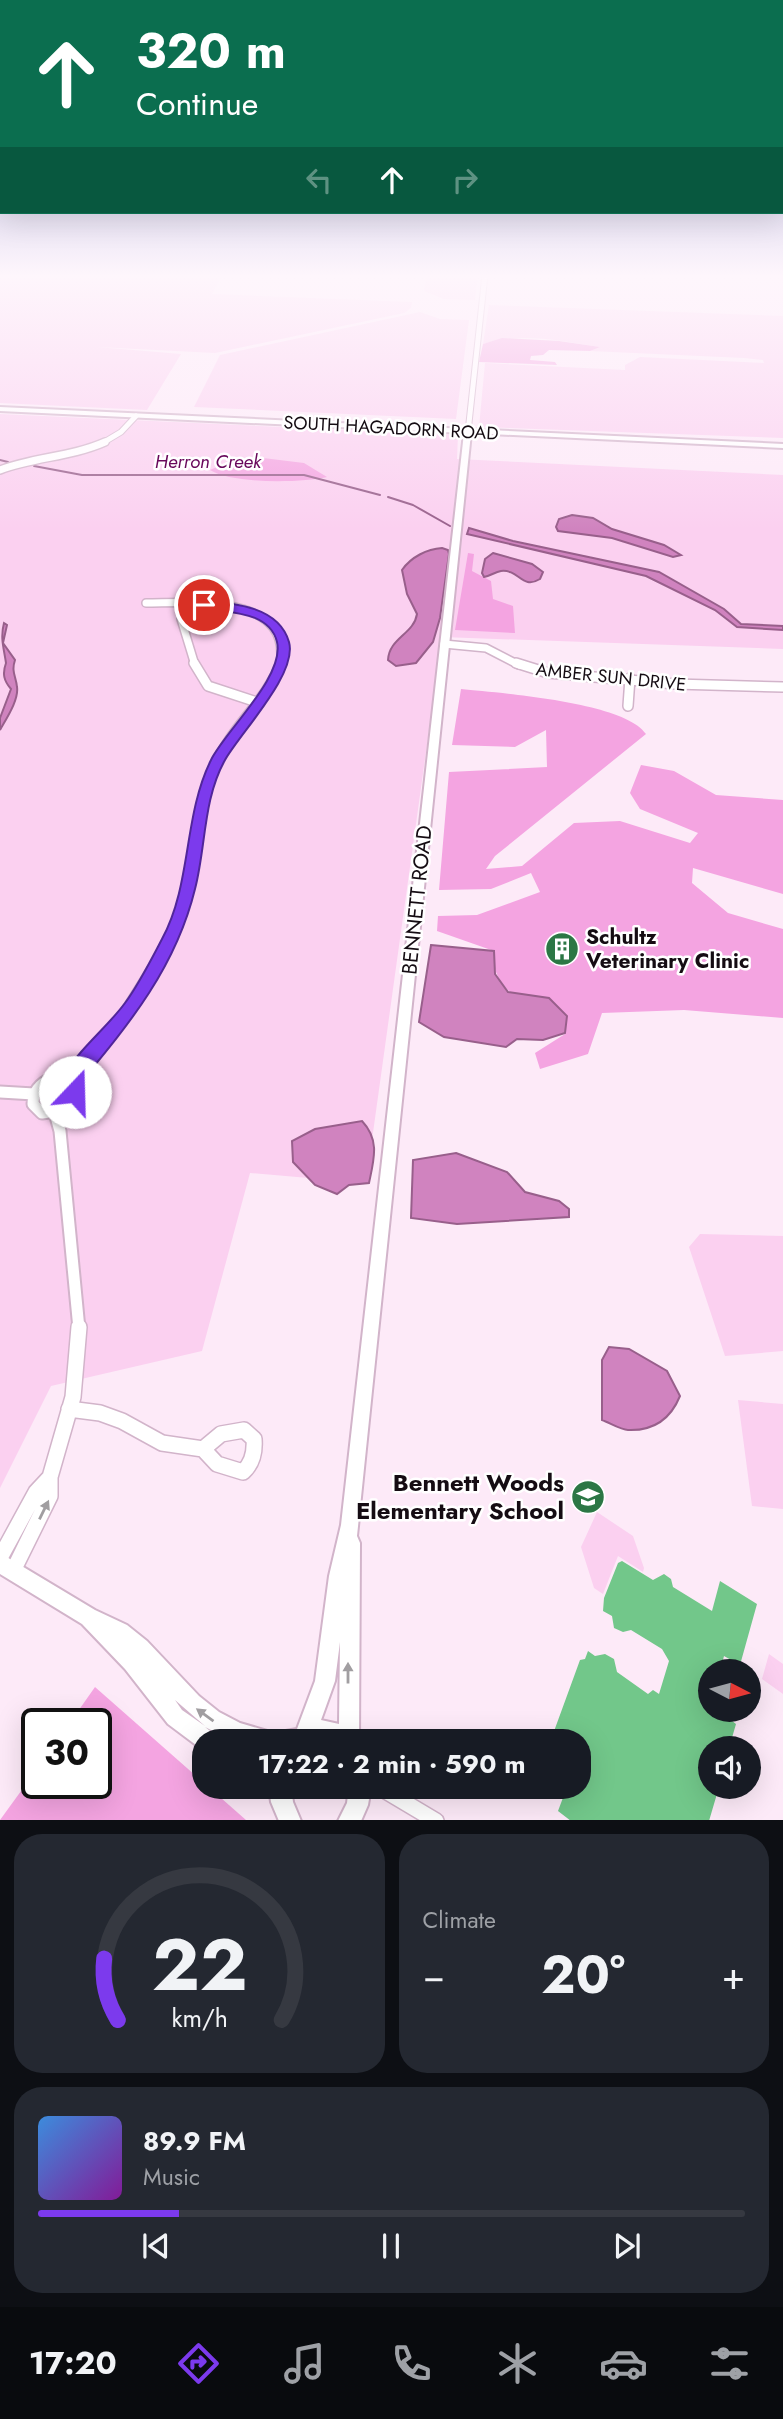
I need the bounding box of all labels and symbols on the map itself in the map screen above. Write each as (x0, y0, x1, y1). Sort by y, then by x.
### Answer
street label: SOUTH HAGADORN ROAD (283, 409, 499, 447)
water label: Herron Creek (155, 448, 262, 475)
pin (174, 575, 234, 635)
street label: AMBER SUN DRIVE (535, 656, 687, 698)
street label: BENNETT ROAD (394, 824, 440, 976)
place label: Schultz Veterinary Clinic (585, 922, 749, 976)
building icon: Schultz Veterinary Clinic (543, 930, 581, 968)
position arrow (38, 1055, 112, 1129)
place label: Bennett Woods Elementary School (356, 1465, 564, 1528)
school or university icon: Bennett Woods Elementary School (569, 1478, 607, 1516)
one-way arrow (38, 1500, 49, 1520)
north arrow (698, 1659, 761, 1722)
one-way arrow (342, 1662, 354, 1684)
speed limit sign: 30 (21, 1708, 112, 1799)
one-way arrow (196, 1708, 214, 1722)

